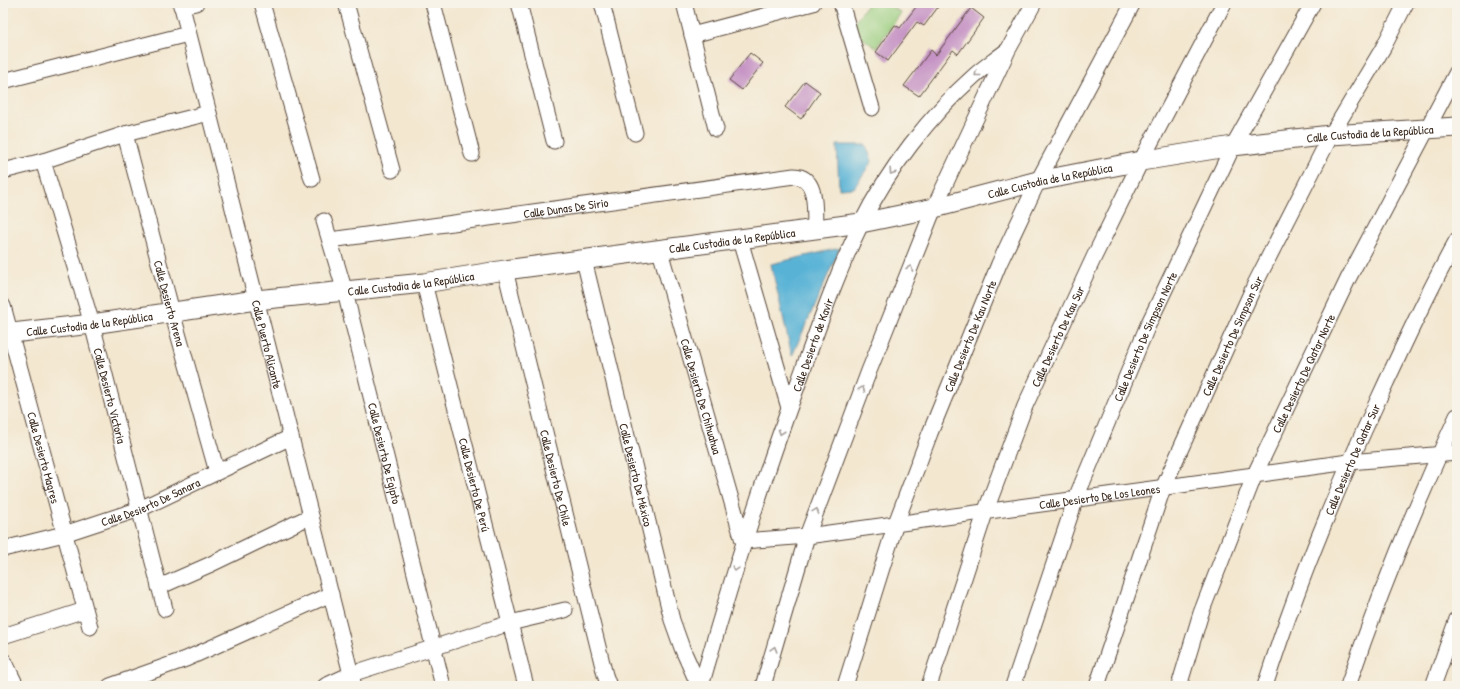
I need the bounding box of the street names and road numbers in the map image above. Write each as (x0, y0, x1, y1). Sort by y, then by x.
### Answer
street label: Calle Custodia de la República (1306, 120, 1434, 146)
street label: Calle Custodia de la República (986, 158, 1114, 202)
street label: Calle Dunas De Sirio (522, 193, 610, 222)
street label: Calle Custodia de la República (668, 223, 796, 257)
street label: Calle Desierto Arena (150, 258, 190, 348)
street label: Calle Custodia de la República (347, 267, 475, 299)
street label: Calle Desierto De Simpson Norte (1109, 268, 1181, 404)
street label: Calle Desierto De Simpson Sur (1197, 272, 1267, 398)
street label: Calle Desierto De Kau Norte (939, 277, 1000, 394)
street label: Calle Desierto De Kau Sur (1027, 282, 1088, 390)
street label: Calle Desierto de Kavir (787, 295, 837, 394)
street label: Calle Puerto Alicante (248, 298, 287, 391)
street label: Calle Custodia de la República (25, 307, 154, 340)
street label: Calle Desierto De Qatar Norte (1267, 311, 1339, 436)
street label: Calle Desierto De Chihuahua (677, 336, 726, 456)
street label: Calle Desierto Victoria (90, 346, 131, 445)
street label: Calle Desierto De Qatar Sur (1320, 400, 1384, 517)
street label: Calle Desierto De Egipto (364, 401, 406, 506)
street label: Calle Desierto Magres (24, 410, 65, 506)
street label: Calle Desierto De México (616, 421, 657, 528)
street label: Calle Desierto De Chile (536, 428, 576, 528)
street label: Calle Desierto De Perú (455, 436, 495, 534)
street label: Calle Desierto De Sanara (99, 473, 203, 530)
street label: Calle Desierto De Los Leones (1038, 479, 1161, 513)

